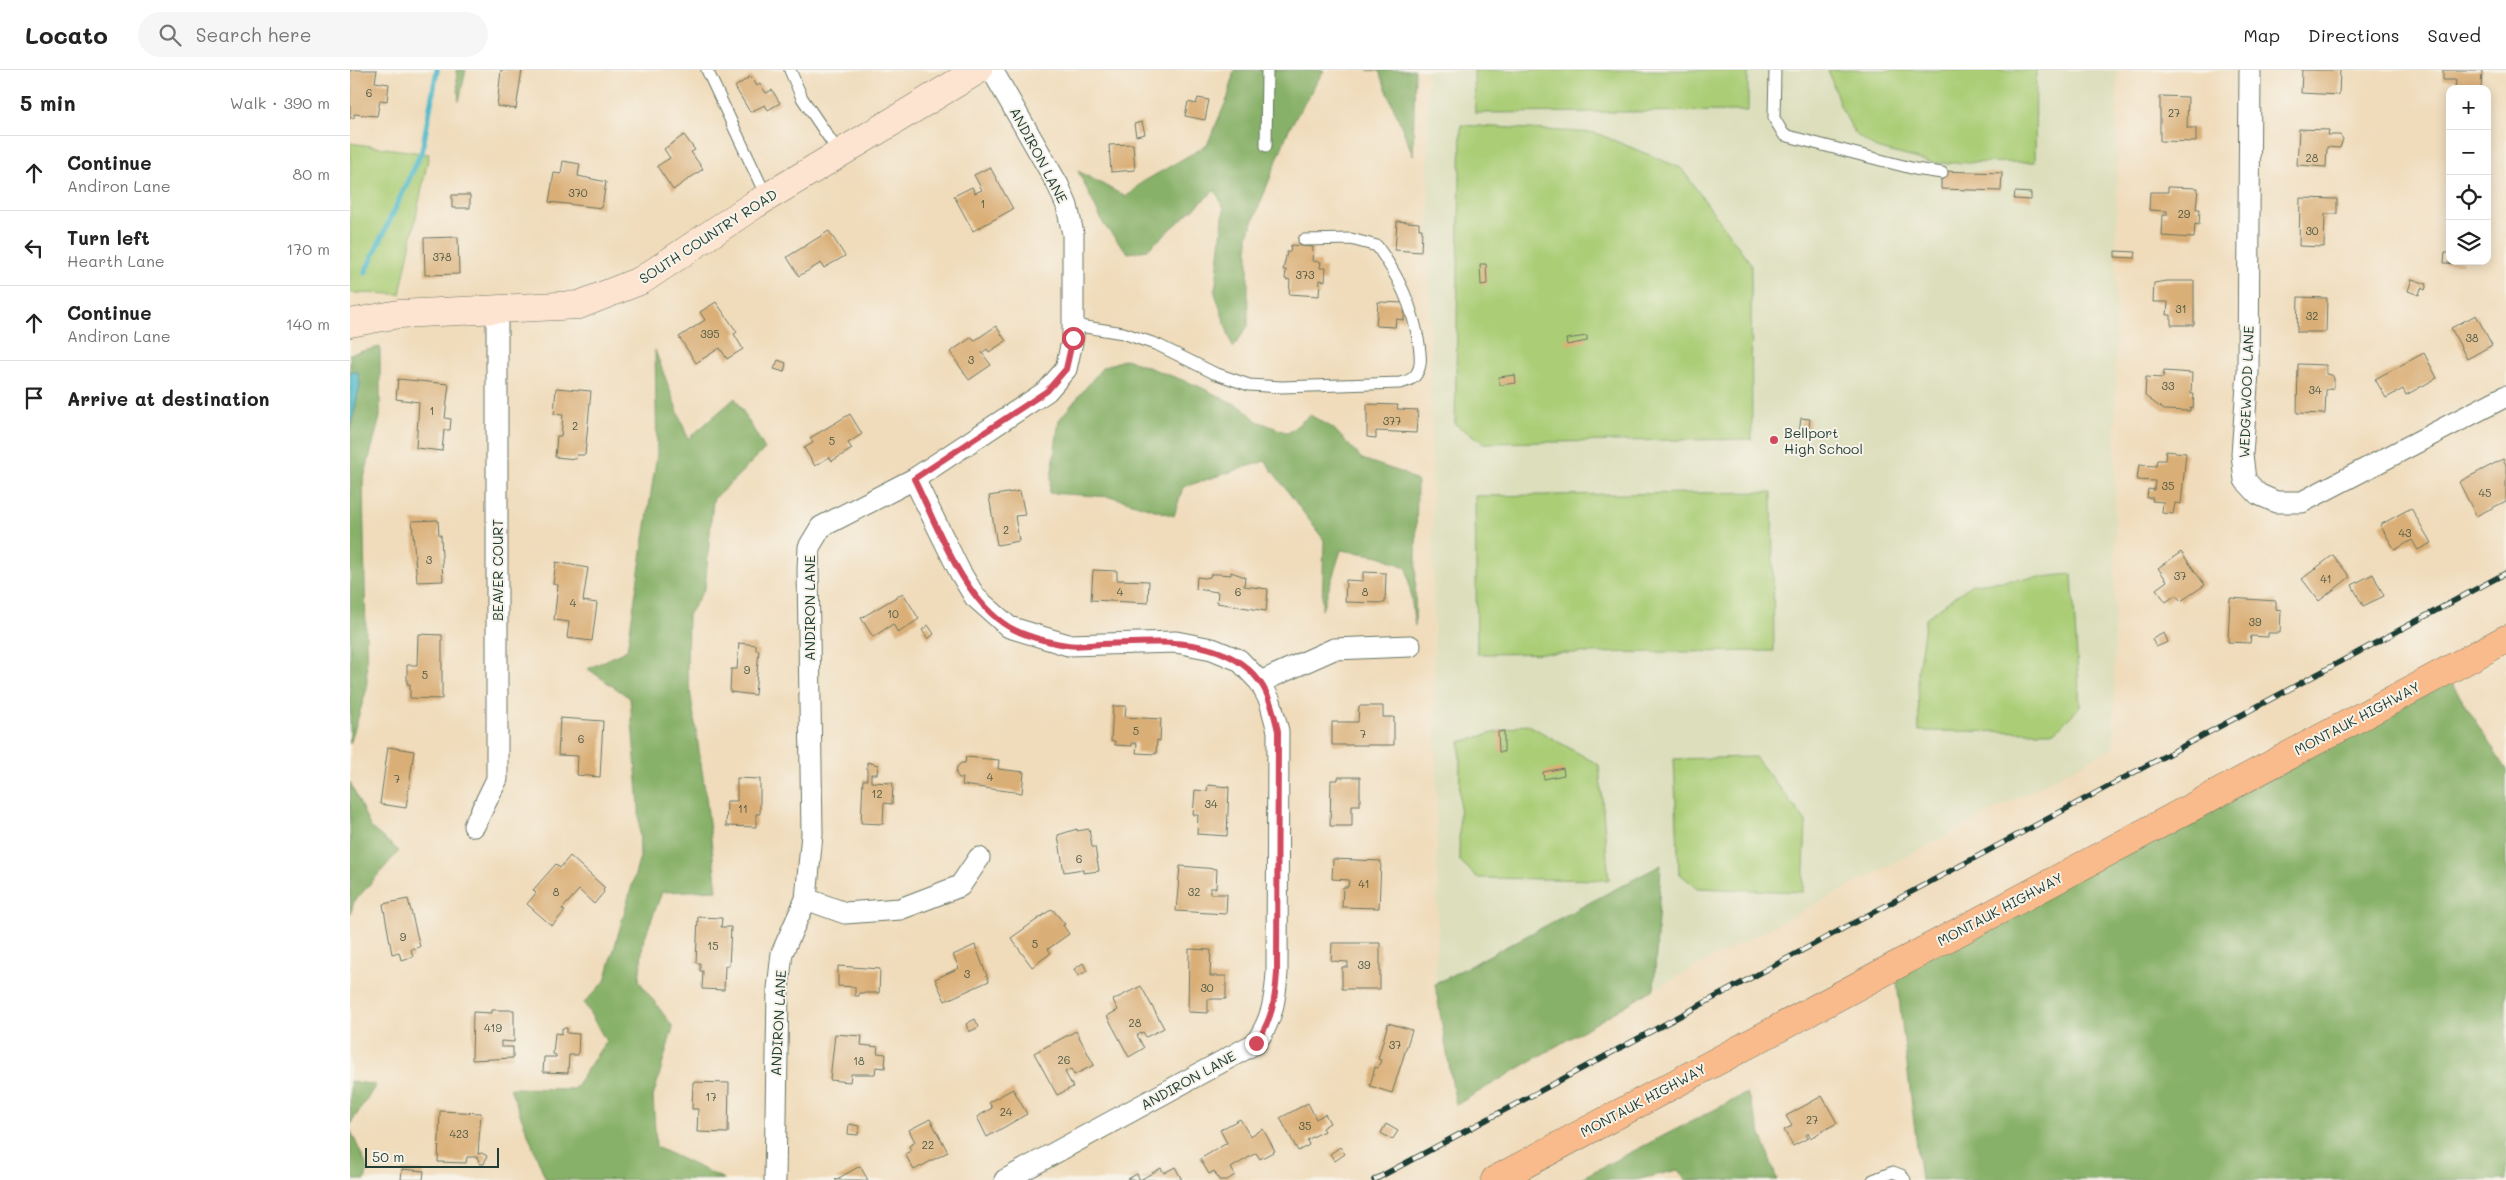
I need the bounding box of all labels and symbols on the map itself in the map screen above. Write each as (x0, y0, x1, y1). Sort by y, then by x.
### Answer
house number: 6 (366, 85, 372, 100)
street label: ANDIRON LANE (1006, 104, 1072, 206)
house number: 27 (2168, 105, 2180, 120)
house number: 28 (2306, 150, 2319, 165)
street label: SOUTH COUNTRY ROAD (635, 184, 781, 288)
house number: 370 (568, 185, 588, 200)
house number: 1 (981, 196, 985, 211)
house number: 29 (2178, 206, 2191, 221)
house number: 30 (2305, 223, 2319, 238)
house number: 378 (432, 249, 452, 264)
house number: 373 (1295, 267, 1315, 282)
house number: 31 (2175, 301, 2187, 316)
house number: 32 (2306, 308, 2318, 323)
house number: 395 (700, 326, 720, 341)
street label: WEDGEWOOD LANE (2234, 326, 2258, 458)
route start (1062, 327, 1085, 350)
house number: 38 (2465, 330, 2479, 345)
house number: 3 (968, 352, 975, 367)
house number: 33 (2162, 378, 2175, 393)
house number: 34 (2309, 382, 2322, 397)
house number: 1 (430, 403, 434, 418)
house number: 377 (1383, 413, 1401, 428)
house number: 2 (572, 418, 578, 433)
place label: Bellport High School (1784, 423, 1863, 458)
house number: 5 (829, 433, 835, 448)
marker: Bellport High School (1768, 434, 1780, 446)
house number: 35 (2162, 478, 2174, 493)
house number: 45 (2479, 485, 2491, 500)
street label: BEAVER COURT (488, 519, 507, 621)
house number: 2 (1003, 522, 1009, 537)
house number: 43 (2399, 525, 2412, 540)
house number: 3 (426, 552, 433, 567)
street label: ANDIRON LANE (800, 555, 819, 661)
house number: 37 (2174, 568, 2186, 583)
house number: 41 (2320, 571, 2332, 586)
house number: 4 (1117, 584, 1124, 599)
house number: 6 (1235, 584, 1241, 599)
house number: 8 (1362, 584, 1369, 599)
house number: 4 (570, 595, 577, 610)
house number: 10 (887, 606, 899, 621)
house number: 39 (2249, 614, 2262, 629)
house number: 9 (744, 662, 751, 677)
house number: 5 (422, 667, 428, 682)
street label: MONTAUK HIGHWAY (2291, 677, 2423, 759)
house number: 5 (1133, 723, 1139, 738)
house number: 7 (1360, 726, 1366, 741)
house number: 6 (578, 731, 584, 746)
house number: 4 (987, 769, 994, 784)
house number: 7 (394, 771, 400, 786)
house number: 12 (871, 786, 883, 801)
house number: 34 (1205, 796, 1218, 811)
house number: 11 (738, 801, 748, 816)
house number: 6 (1076, 851, 1082, 866)
street label: MONTAUK HIGHWAY (1934, 868, 2066, 950)
house number: 41 (1358, 876, 1370, 891)
house number: 8 (553, 884, 560, 899)
house number: 32 (1188, 884, 1200, 899)
house number: 9 (400, 929, 407, 944)
house number: 5 (1032, 936, 1038, 951)
house number: 15 (707, 938, 719, 953)
house number: 39 (1358, 957, 1371, 972)
house number: 3 (964, 966, 971, 981)
street label: ANDIRON LANE (766, 970, 790, 1076)
house number: 30 (1200, 980, 1214, 995)
house number: 28 (1129, 1015, 1142, 1030)
house number: 419 (484, 1020, 502, 1035)
route end (1245, 1032, 1268, 1055)
house number: 37 (1389, 1037, 1401, 1052)
street label: ANDIRON LANE (1137, 1046, 1239, 1114)
house number: 26 (1058, 1052, 1070, 1067)
house number: 18 (853, 1053, 865, 1068)
street label: MONTAUK HIGHWAY (1577, 1059, 1709, 1141)
house number: 17 (705, 1089, 717, 1104)
house number: 24 (1000, 1104, 1013, 1119)
house number: 27 (1806, 1112, 1818, 1127)
house number: 35 (1299, 1118, 1311, 1133)
house number: 423 (449, 1126, 469, 1141)
house number: 22 (922, 1137, 934, 1152)
scale bar (365, 1145, 499, 1168)

